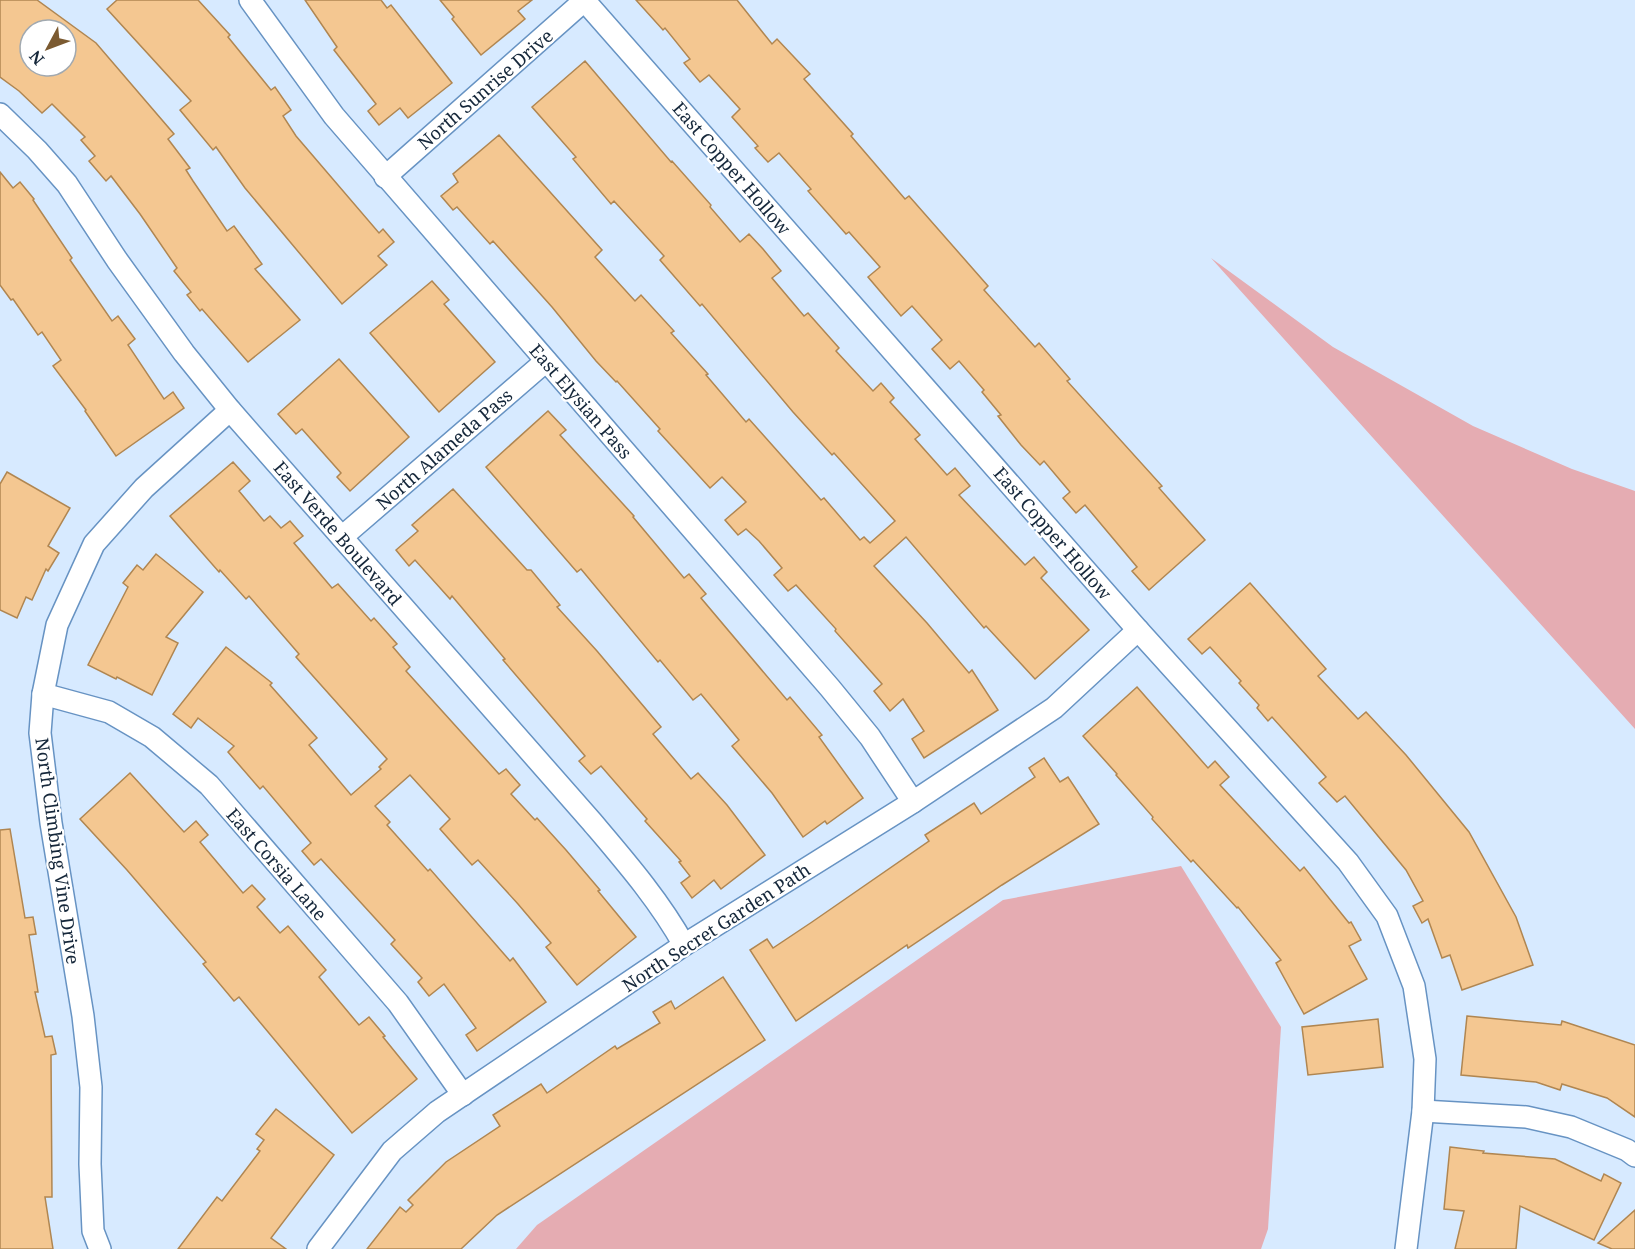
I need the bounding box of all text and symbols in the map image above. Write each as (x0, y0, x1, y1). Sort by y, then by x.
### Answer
north arrow (18, 18, 78, 78)
street label: North Sunrise Drive (412, 24, 558, 154)
text: N (24, 46, 49, 70)
street label: East Copper Hollow (668, 97, 797, 240)
street label: East Elysian Pass (524, 338, 638, 464)
street label: North Alameda Pass (371, 383, 517, 515)
street label: East Verde Boulevard (269, 456, 407, 610)
street label: East Copper Hollow (989, 462, 1118, 605)
street label: North Climbing Vine Drive (30, 736, 86, 966)
street label: East Corsia Lane (221, 803, 333, 925)
street label: North Secret Garden Path (617, 857, 815, 997)

